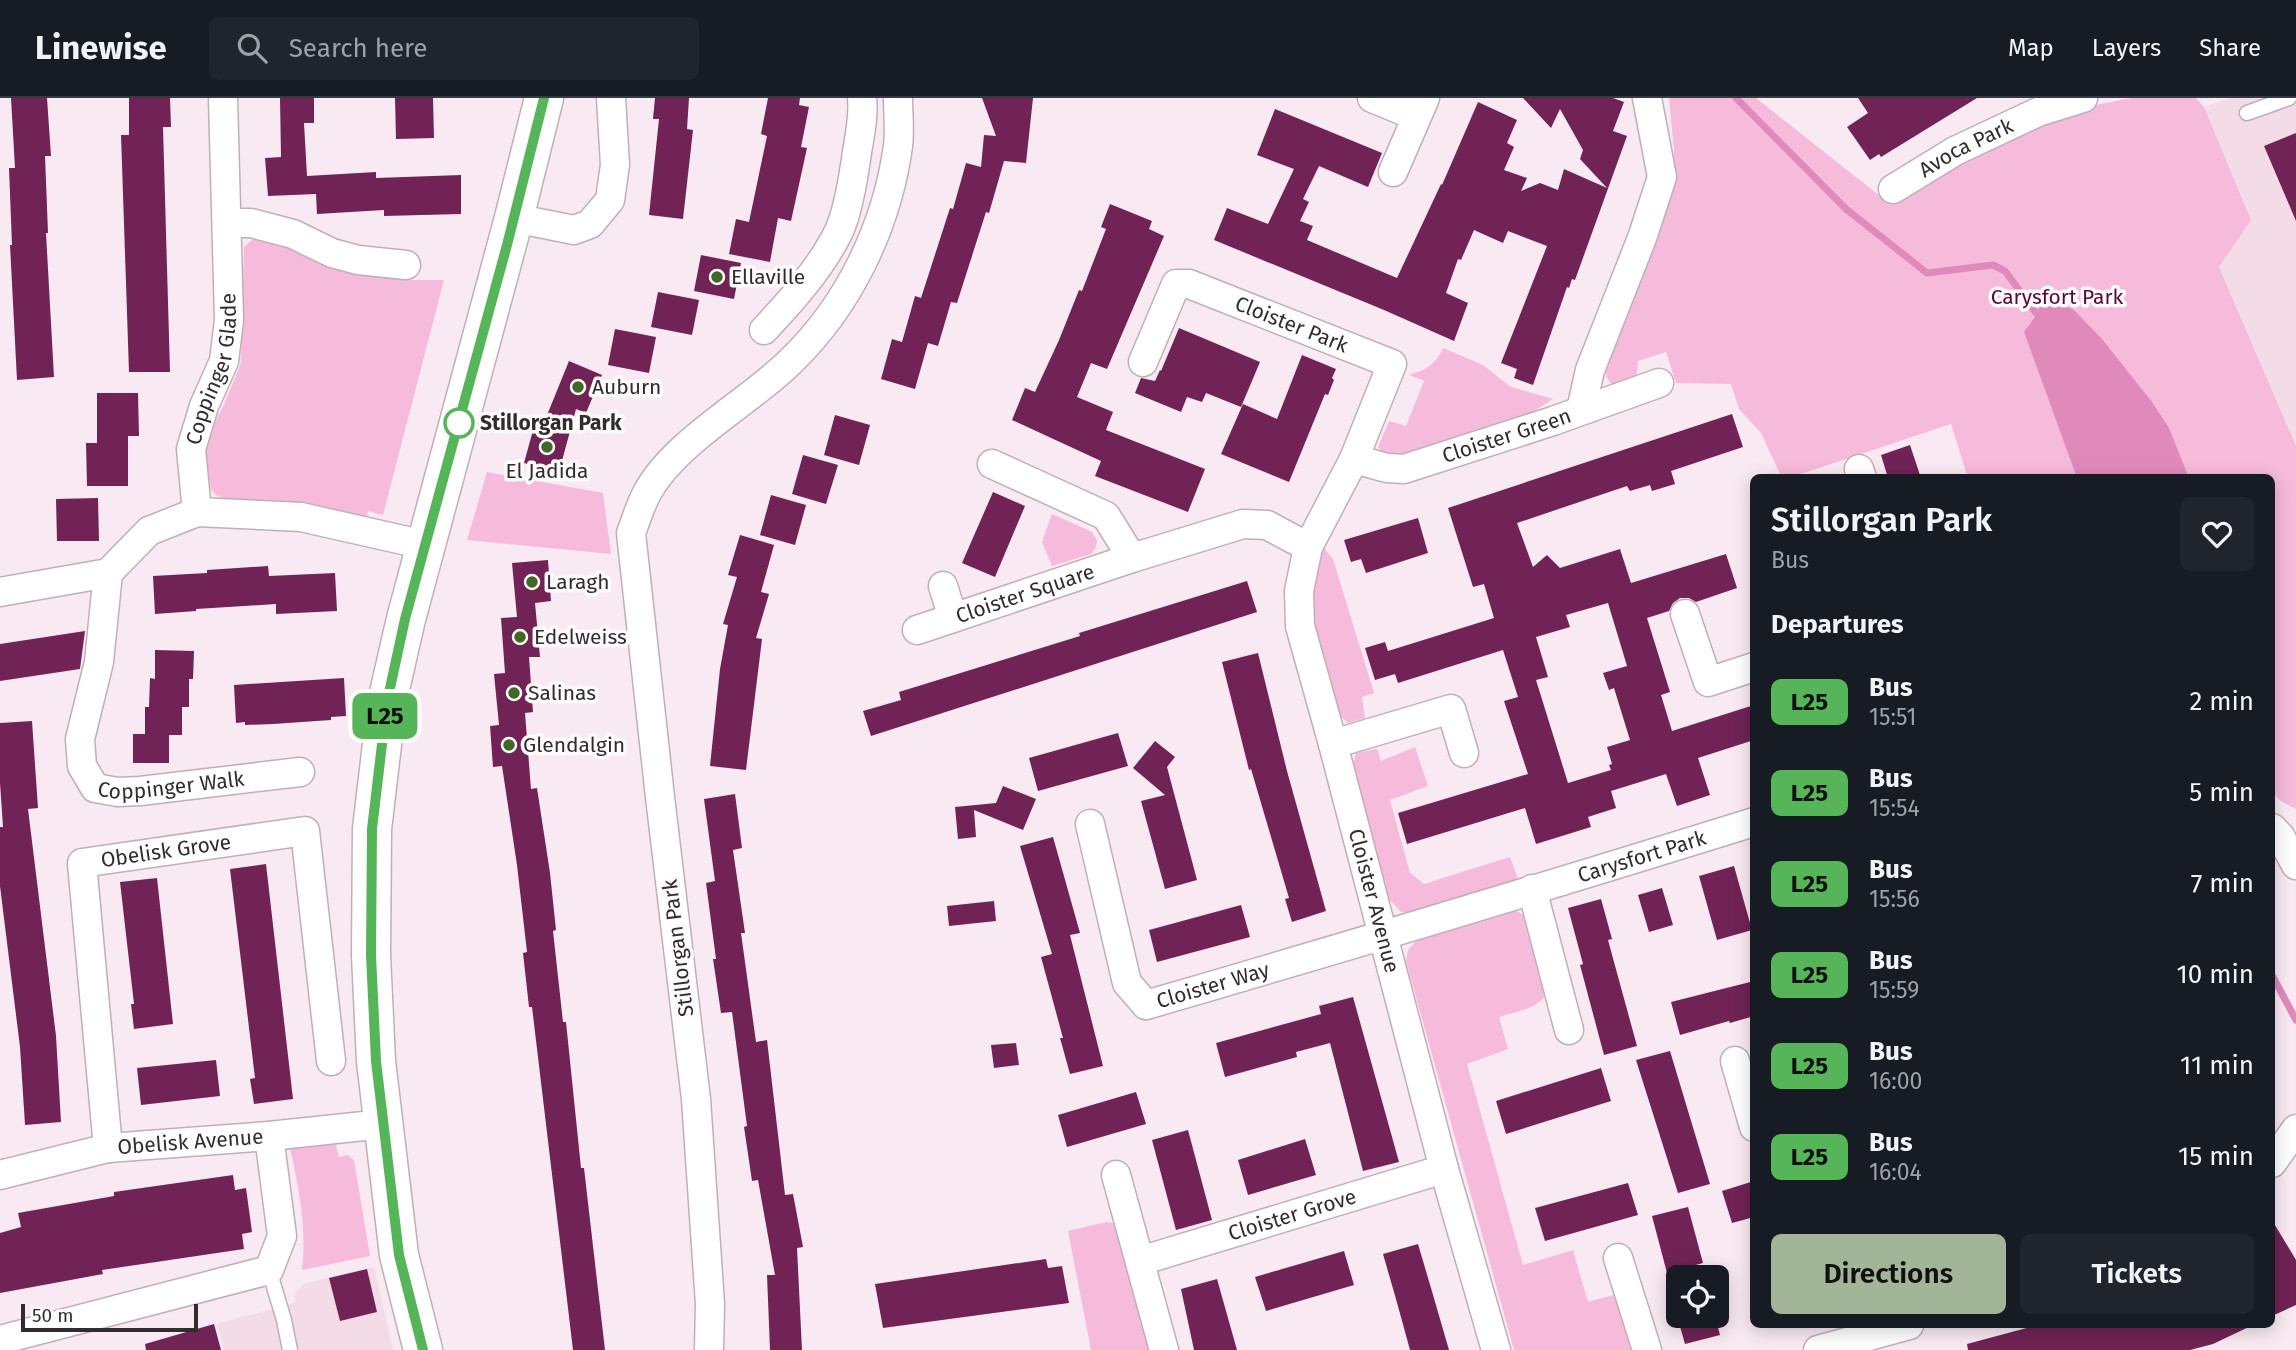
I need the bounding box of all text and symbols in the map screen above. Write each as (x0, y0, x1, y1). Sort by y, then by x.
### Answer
search box (209, 17, 699, 80)
text: Linewise (35, 28, 167, 68)
icon: search (233, 29, 271, 67)
text: Search here (289, 33, 428, 64)
text: Map (2008, 34, 2054, 62)
text: Layers (2092, 34, 2161, 62)
text: Share (2199, 34, 2261, 62)
street label: Avoca Park (1914, 112, 2017, 183)
place label: Ellaville (731, 264, 805, 290)
marker: Ellaville (709, 269, 725, 285)
park label: Carysfort Park (1991, 284, 2124, 310)
street label: Cloister Park (1231, 290, 1352, 359)
street label: Coppinger Glade (180, 293, 242, 448)
place label: Auburn (592, 374, 661, 400)
marker: Auburn (570, 379, 586, 395)
street label: Cloister Green (1439, 403, 1575, 469)
marker: Stillorgan Park (444, 408, 474, 438)
place label: Stillorgan Park (480, 410, 622, 436)
marker: El Jadida (539, 439, 555, 455)
place label: El Jadida (505, 458, 589, 484)
button: heart (2180, 497, 2254, 571)
text: Stillorgan Park (1771, 500, 1992, 540)
text: Bus (1771, 546, 1809, 574)
street label: Cloister Square (952, 558, 1098, 629)
place label: Laragh (546, 569, 609, 595)
marker: Laragh (524, 574, 540, 590)
text: Departures (1771, 609, 1904, 640)
place label: Edelweiss (534, 624, 627, 650)
marker: Edelweiss (512, 629, 528, 645)
text: Bus (1869, 672, 1912, 703)
place label: Salinas (528, 680, 596, 706)
marker: Salinas (506, 685, 522, 701)
text: 2 min (2189, 686, 2254, 717)
text: L25 (1791, 688, 1828, 716)
line badge: L25 (345, 693, 425, 739)
text: L25 (366, 702, 404, 730)
text: 15:51 (1869, 703, 1916, 731)
place label: Glendalgin (523, 732, 625, 758)
marker: Glendalgin (501, 737, 517, 753)
text: Bus (1869, 763, 1912, 794)
street label: Coppinger Walk (96, 766, 246, 805)
text: 5 min (2189, 777, 2254, 808)
text: L25 (1791, 779, 1828, 807)
text: 15:54 (1869, 794, 1920, 822)
street label: Carysfort Park (1574, 825, 1709, 889)
street label: Cloister Avenue (1343, 826, 1405, 976)
street label: Obelisk Grove (99, 829, 233, 873)
text: Bus (1869, 854, 1912, 885)
text: 7 min (2191, 868, 2254, 899)
text: L25 (1791, 870, 1828, 898)
street label: Stillorgan Park (657, 878, 699, 1018)
text: 15:56 (1869, 885, 1920, 913)
text: Bus (1869, 945, 1912, 976)
street label: Cloister Way (1153, 956, 1273, 1014)
text: 10 min (2176, 959, 2254, 990)
text: L25 (1791, 961, 1828, 989)
text: 15:59 (1869, 976, 1919, 1004)
text: Bus (1869, 1036, 1912, 1067)
text: 11 min (2180, 1050, 2254, 1081)
text: L25 (1791, 1052, 1828, 1080)
text: 16:00 (1869, 1067, 1922, 1095)
street label: Obelisk Avenue (116, 1123, 264, 1160)
text: Bus (1869, 1127, 1912, 1158)
text: 15 min (2178, 1141, 2254, 1172)
text: L25 (1791, 1143, 1828, 1171)
text: 16:04 (1869, 1158, 1922, 1186)
street label: Cloister Grove (1225, 1183, 1359, 1247)
button: Directions (1771, 1234, 2006, 1314)
button: Tickets (2020, 1234, 2254, 1314)
map controls (1666, 1265, 1729, 1328)
button: locate (1666, 1265, 1729, 1328)
scale bar (21, 1301, 198, 1333)
text: 50 m (32, 1304, 73, 1327)

